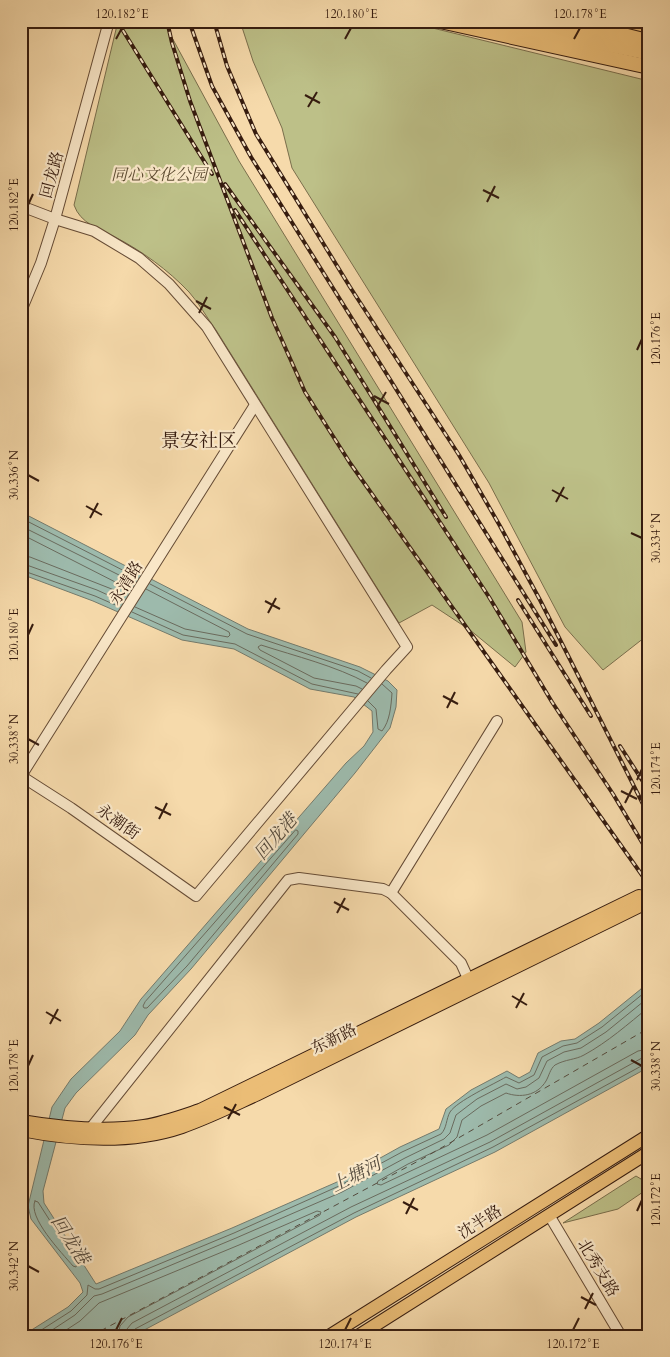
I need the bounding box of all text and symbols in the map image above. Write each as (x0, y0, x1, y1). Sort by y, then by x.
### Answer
text: 120.182°E (95, 6, 149, 22)
text: 120.180°E (324, 6, 378, 22)
text: 120.178°E (553, 6, 607, 22)
street label: 回龙路 (35, 149, 69, 201)
park label: 同心文化公园 (111, 164, 210, 186)
text: 120.182°E (6, 178, 22, 232)
text: 120.176°E (648, 312, 664, 366)
district label: 景安社区 (161, 428, 237, 454)
text: 30.336°N (6, 449, 22, 500)
text: 30.334°N (648, 512, 664, 563)
street label: 永清路 (104, 557, 148, 609)
text: 120.180°E (6, 608, 22, 662)
text: 30.338°N (6, 713, 22, 764)
text: 120.174°E (648, 742, 664, 796)
street label: 永潮街 (92, 799, 144, 845)
water label: 回龙港 (249, 807, 304, 866)
street label: 东新路 (308, 1019, 360, 1059)
text: 120.178°E (6, 1039, 22, 1093)
text: 30.338°N (648, 1040, 664, 1091)
water label: 上塘河 (326, 1150, 388, 1198)
text: 120.172°E (648, 1173, 664, 1227)
street label: 沈半路 (454, 1200, 506, 1244)
water label: 回龙港 (45, 1211, 96, 1271)
street label: 北秀支路 (572, 1235, 624, 1301)
text: 30.342°N (6, 1240, 22, 1291)
text: 120.176°E (89, 1336, 143, 1352)
text: 120.174°E (318, 1336, 372, 1352)
text: 120.172°E (546, 1336, 600, 1352)

